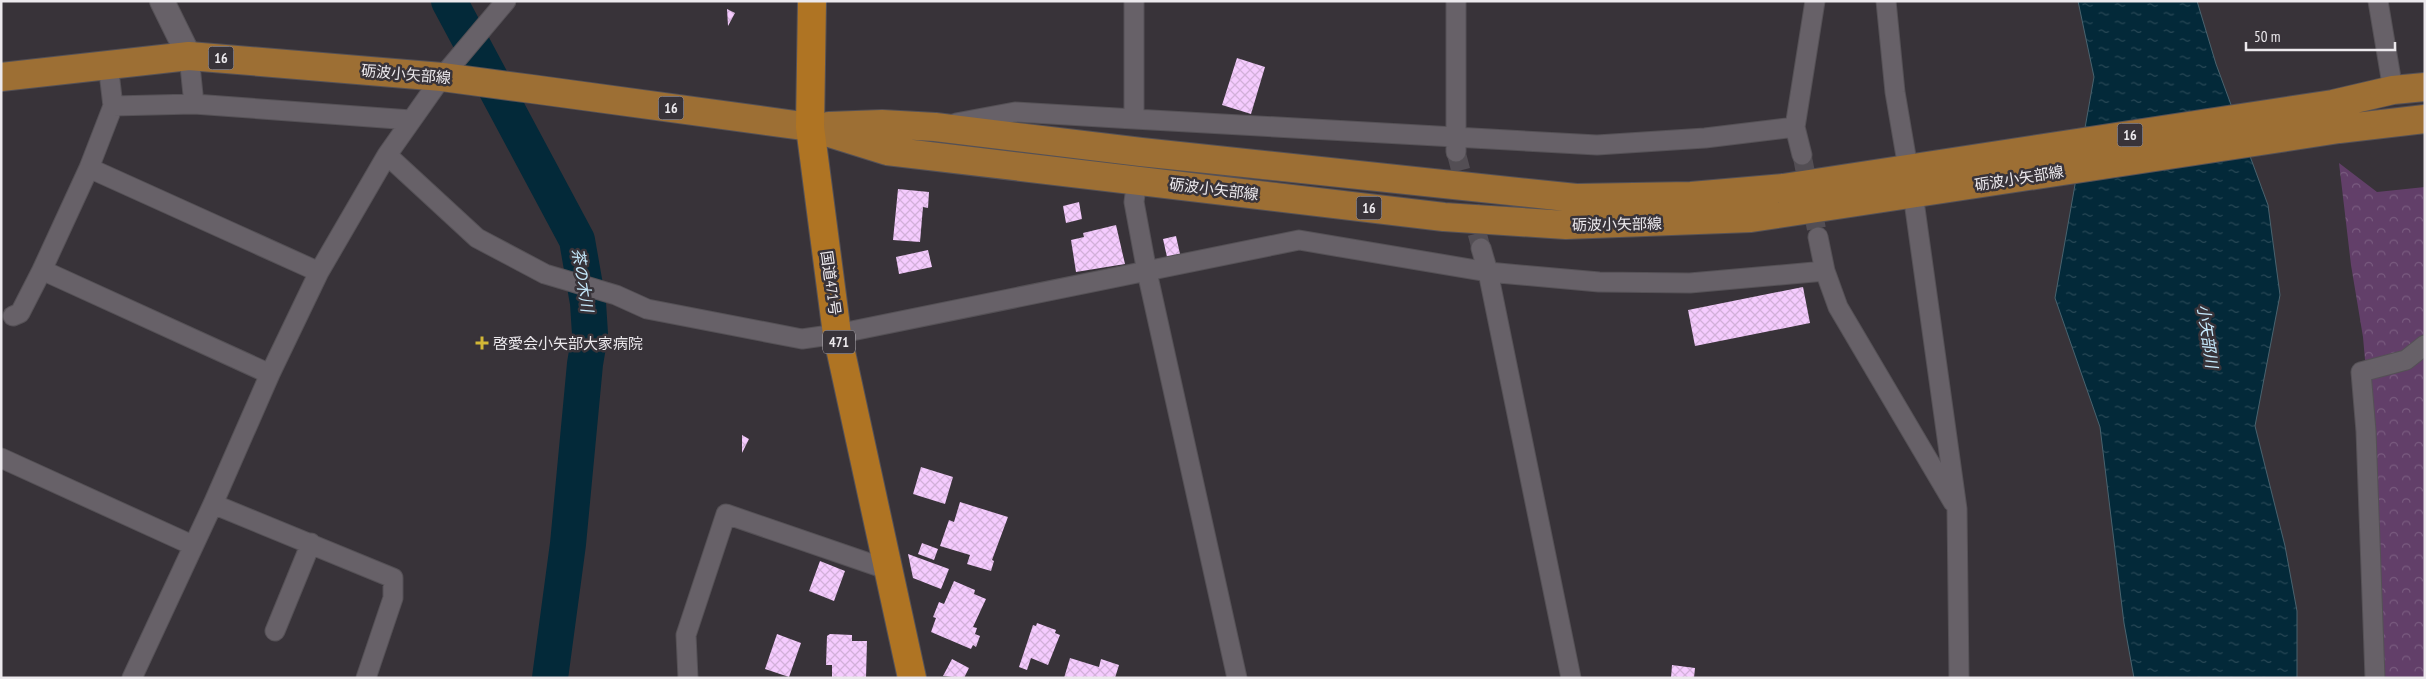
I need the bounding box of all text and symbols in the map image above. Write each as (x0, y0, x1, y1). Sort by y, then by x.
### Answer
scale bar (2246, 20, 2395, 52)
text: 50 m (2254, 27, 2280, 46)
road number: 16 (208, 46, 234, 70)
street label: 砺波小矢部線 (360, 61, 452, 87)
road number: 16 (658, 96, 684, 120)
road number: 16 (2118, 124, 2142, 146)
street label: 砺波小矢部線 (1973, 162, 2065, 194)
street label: 砺波小矢部線 (1168, 174, 1260, 204)
road number: 16 (1356, 197, 1382, 220)
street label: 砺波小矢部線 (1572, 214, 1662, 234)
water label: 茶の木川 (568, 247, 598, 315)
street label: 国道471号 (817, 249, 845, 317)
water label: 小矢部川 (2194, 303, 2223, 371)
road number: 471 (823, 331, 855, 354)
place label: 啓愛会小矢部大家病院 (493, 334, 643, 353)
marker: 啓愛会小矢部大家病院 (475, 336, 489, 350)

